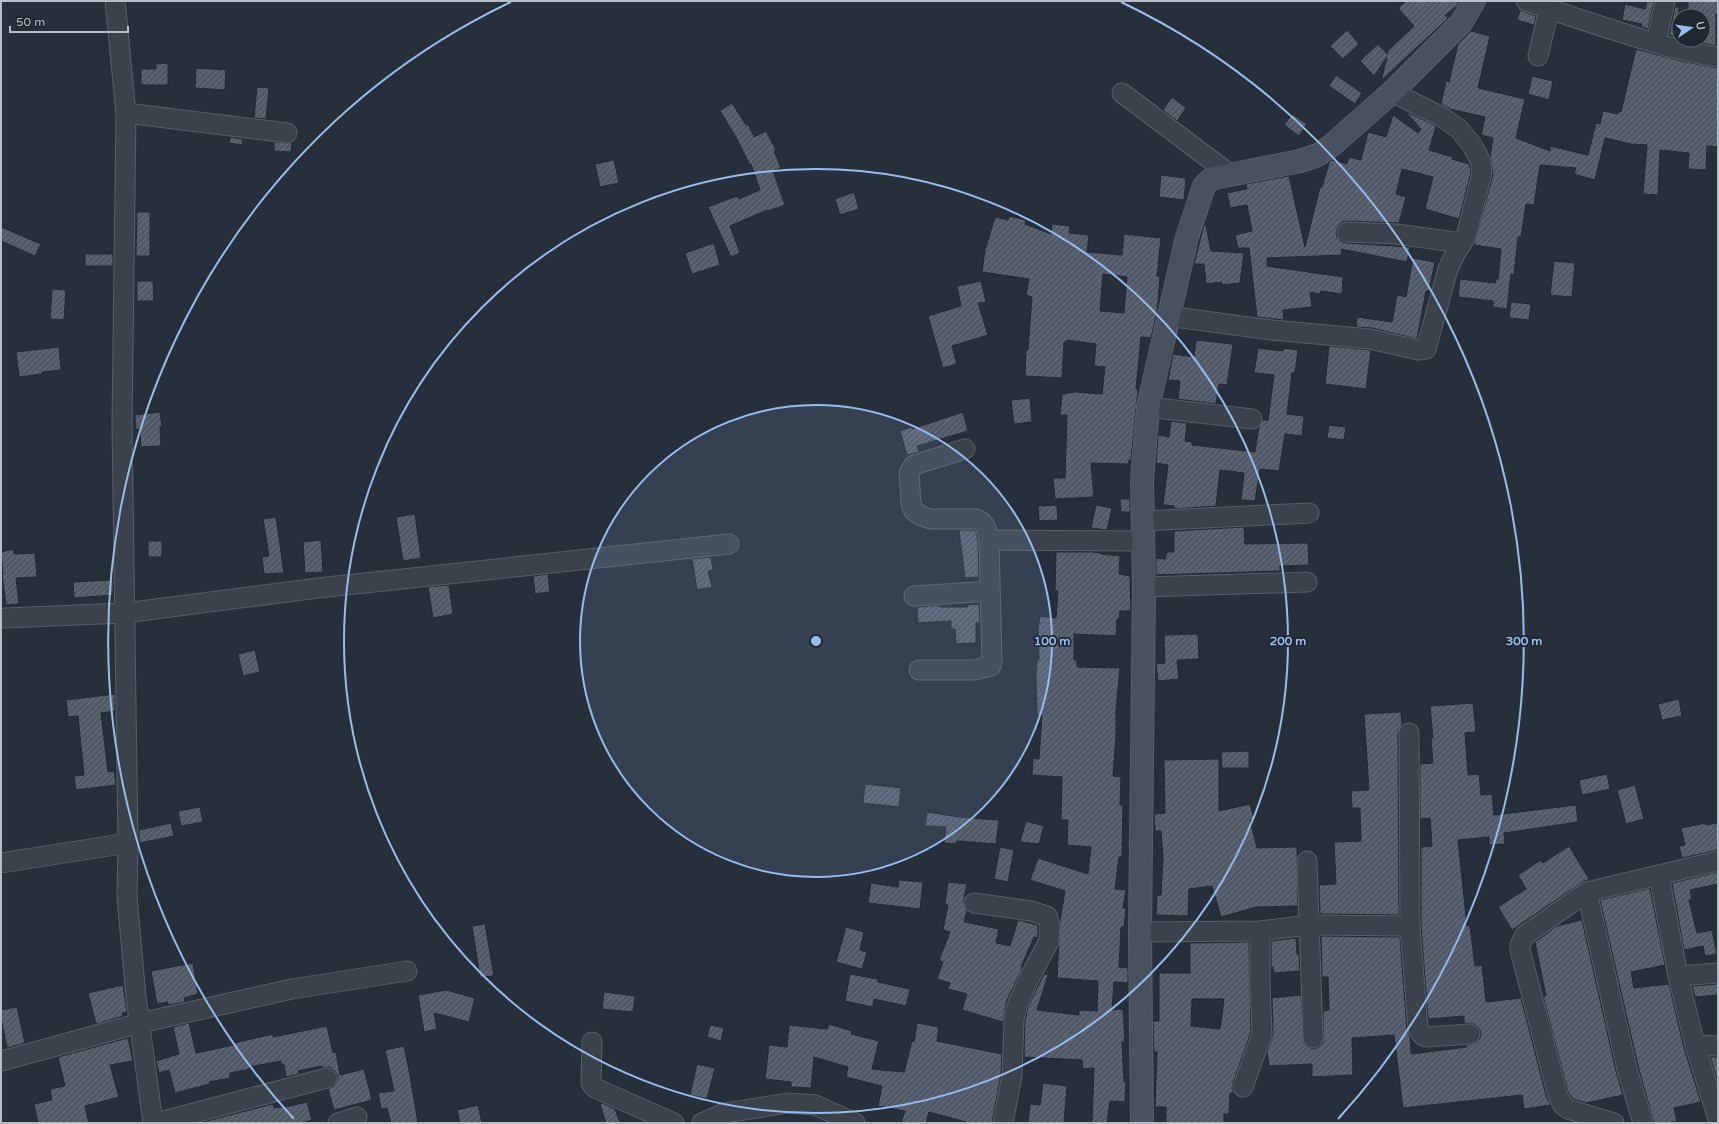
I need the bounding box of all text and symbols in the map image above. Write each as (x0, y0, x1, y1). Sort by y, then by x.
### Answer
scale bar (10, 8, 128, 34)
north arrow (1671, 8, 1711, 48)
text: 50 m (16, 15, 45, 29)
text: U (1693, 20, 1708, 31)
centre of rings (809, 634, 823, 648)
text: 100 m (1034, 634, 1070, 648)
text: 200 m (1270, 634, 1306, 648)
text: 300 m (1506, 634, 1542, 648)

